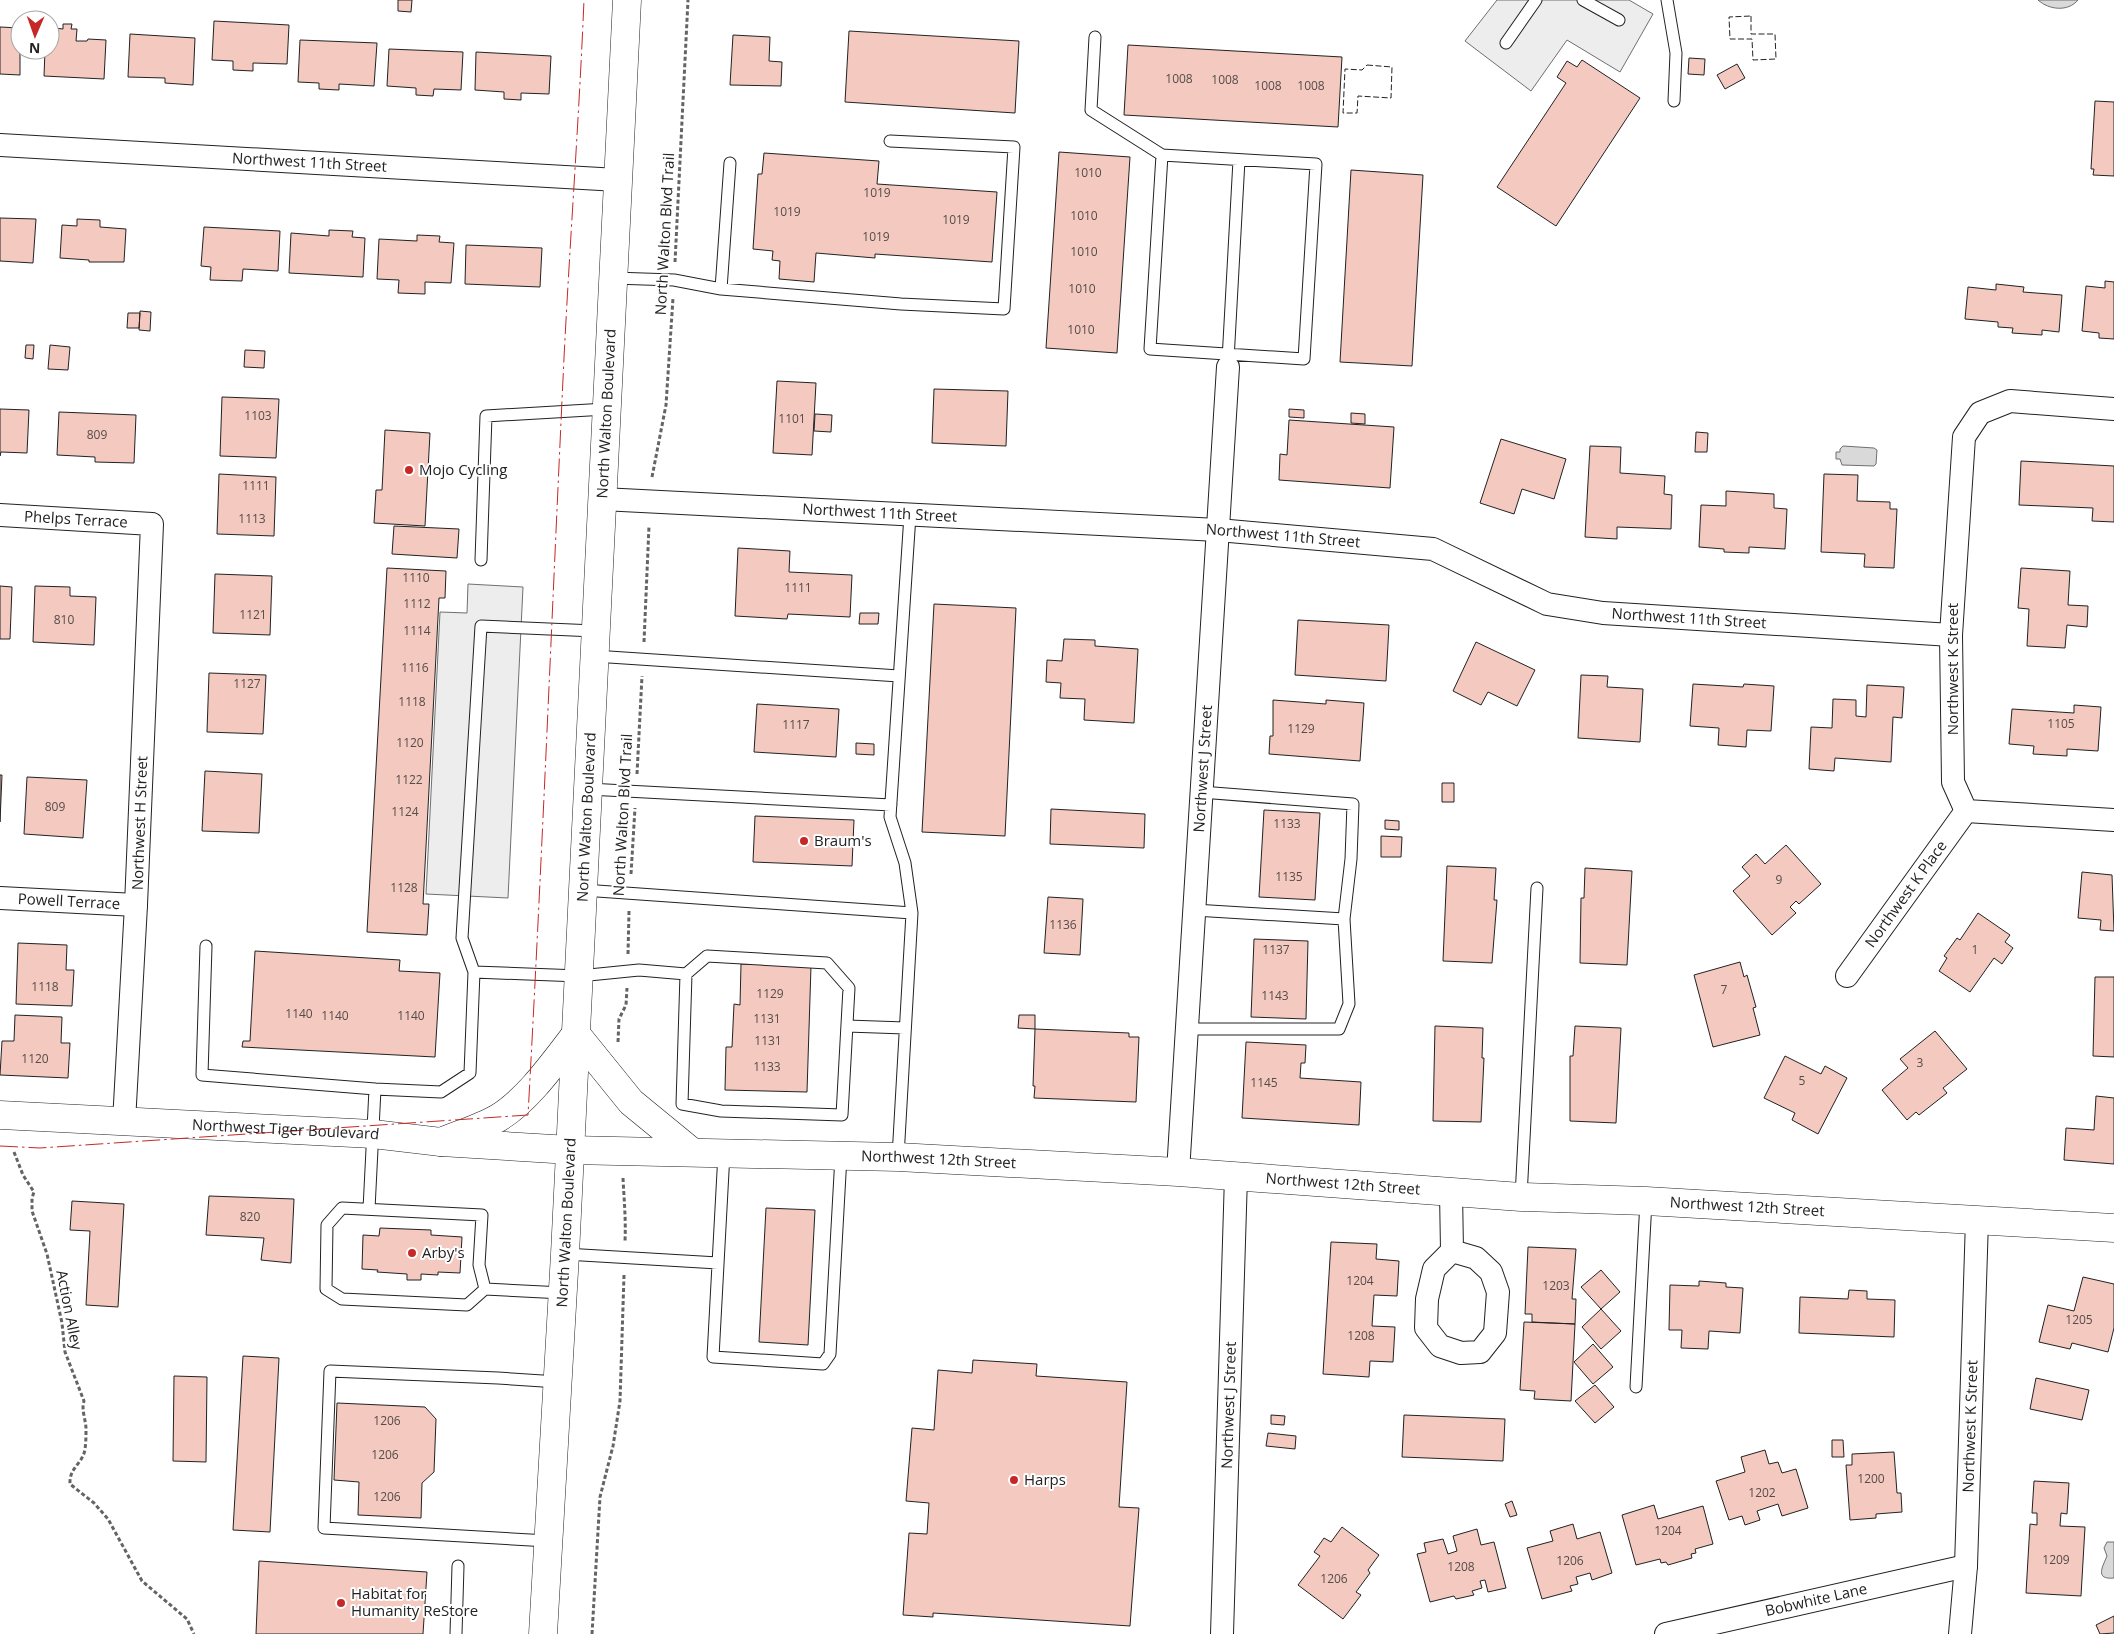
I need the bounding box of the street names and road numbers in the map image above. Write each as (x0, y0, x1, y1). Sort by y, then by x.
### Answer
street label: Northwest 11th Street (232, 147, 388, 176)
street label: North Walton Blvd Trail (650, 152, 678, 316)
street label: North Walton Boulevard (591, 328, 620, 499)
street label: Northwest 11th Street (802, 498, 958, 526)
street label: Phelps Terrace (24, 505, 128, 532)
street label: Northwest 11th Street (1205, 518, 1361, 552)
street label: Northwest 11th Street (1611, 603, 1767, 632)
street label: Northwest K Street (1942, 603, 1962, 735)
street label: Northwest J Street (1188, 705, 1216, 833)
street label: North Walton Boulevard (571, 732, 600, 902)
street label: North Walton Blvd Trail (608, 733, 636, 897)
street label: Northwest H Street (127, 756, 151, 890)
street label: Northwest K Place (1860, 836, 1951, 951)
street label: Powell Terrace (17, 888, 121, 913)
street label: Northwest Tiger Boulevard (192, 1114, 381, 1144)
street label: North Walton Boulevard (551, 1137, 580, 1308)
street label: Northwest 12th Street (861, 1145, 1017, 1172)
street label: Northwest 12th Street (1265, 1167, 1421, 1199)
street label: Northwest 12th Street (1669, 1191, 1825, 1220)
street label: Action Alley (52, 1268, 88, 1352)
street label: Northwest J Street (1216, 1341, 1240, 1469)
street label: Northwest K Street (1957, 1360, 1982, 1493)
street label: Bobwhite Lane (1763, 1578, 1869, 1620)

